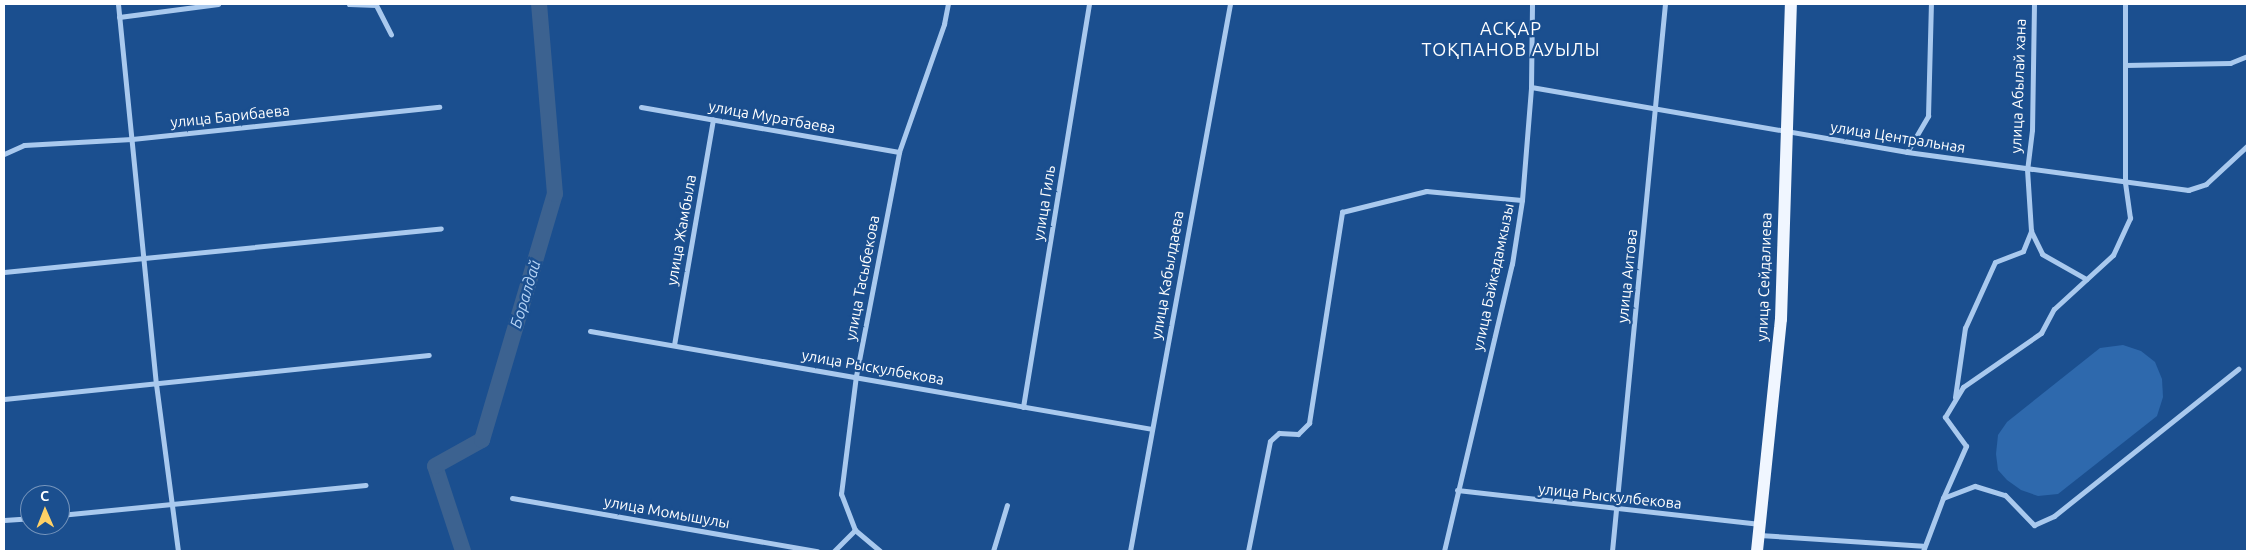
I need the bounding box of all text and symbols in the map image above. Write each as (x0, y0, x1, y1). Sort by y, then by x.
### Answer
district label: АСҚАР ТОҚПАНОВ АУЫЛЫ (1420, 18, 1602, 60)
street label: улица Абылай хана (2007, 18, 2029, 154)
street label: улица Муратбаева (707, 97, 837, 137)
street label: улица Барибаева (169, 101, 291, 131)
street label: улица Центральная (1829, 117, 1967, 157)
street label: улица Гиль (1029, 164, 1059, 242)
street label: улица Жамбыла (662, 173, 700, 287)
street label: улица Байкадамкызы (1469, 202, 1517, 352)
street label: улица Кабылдаева (1147, 209, 1187, 341)
street label: улица Сейдалиева (1753, 212, 1775, 342)
street label: улица Тасыбекова (841, 214, 883, 342)
street label: улица Аитова (1613, 228, 1641, 324)
water label: Боралдай (506, 258, 544, 330)
street label: улица Рыскулбекова (800, 346, 946, 388)
street label: улица Рыскулбекова (1537, 480, 1683, 512)
north arrow (20, 485, 70, 535)
text: С (40, 488, 49, 504)
street label: улица Момышулы (603, 492, 731, 532)

